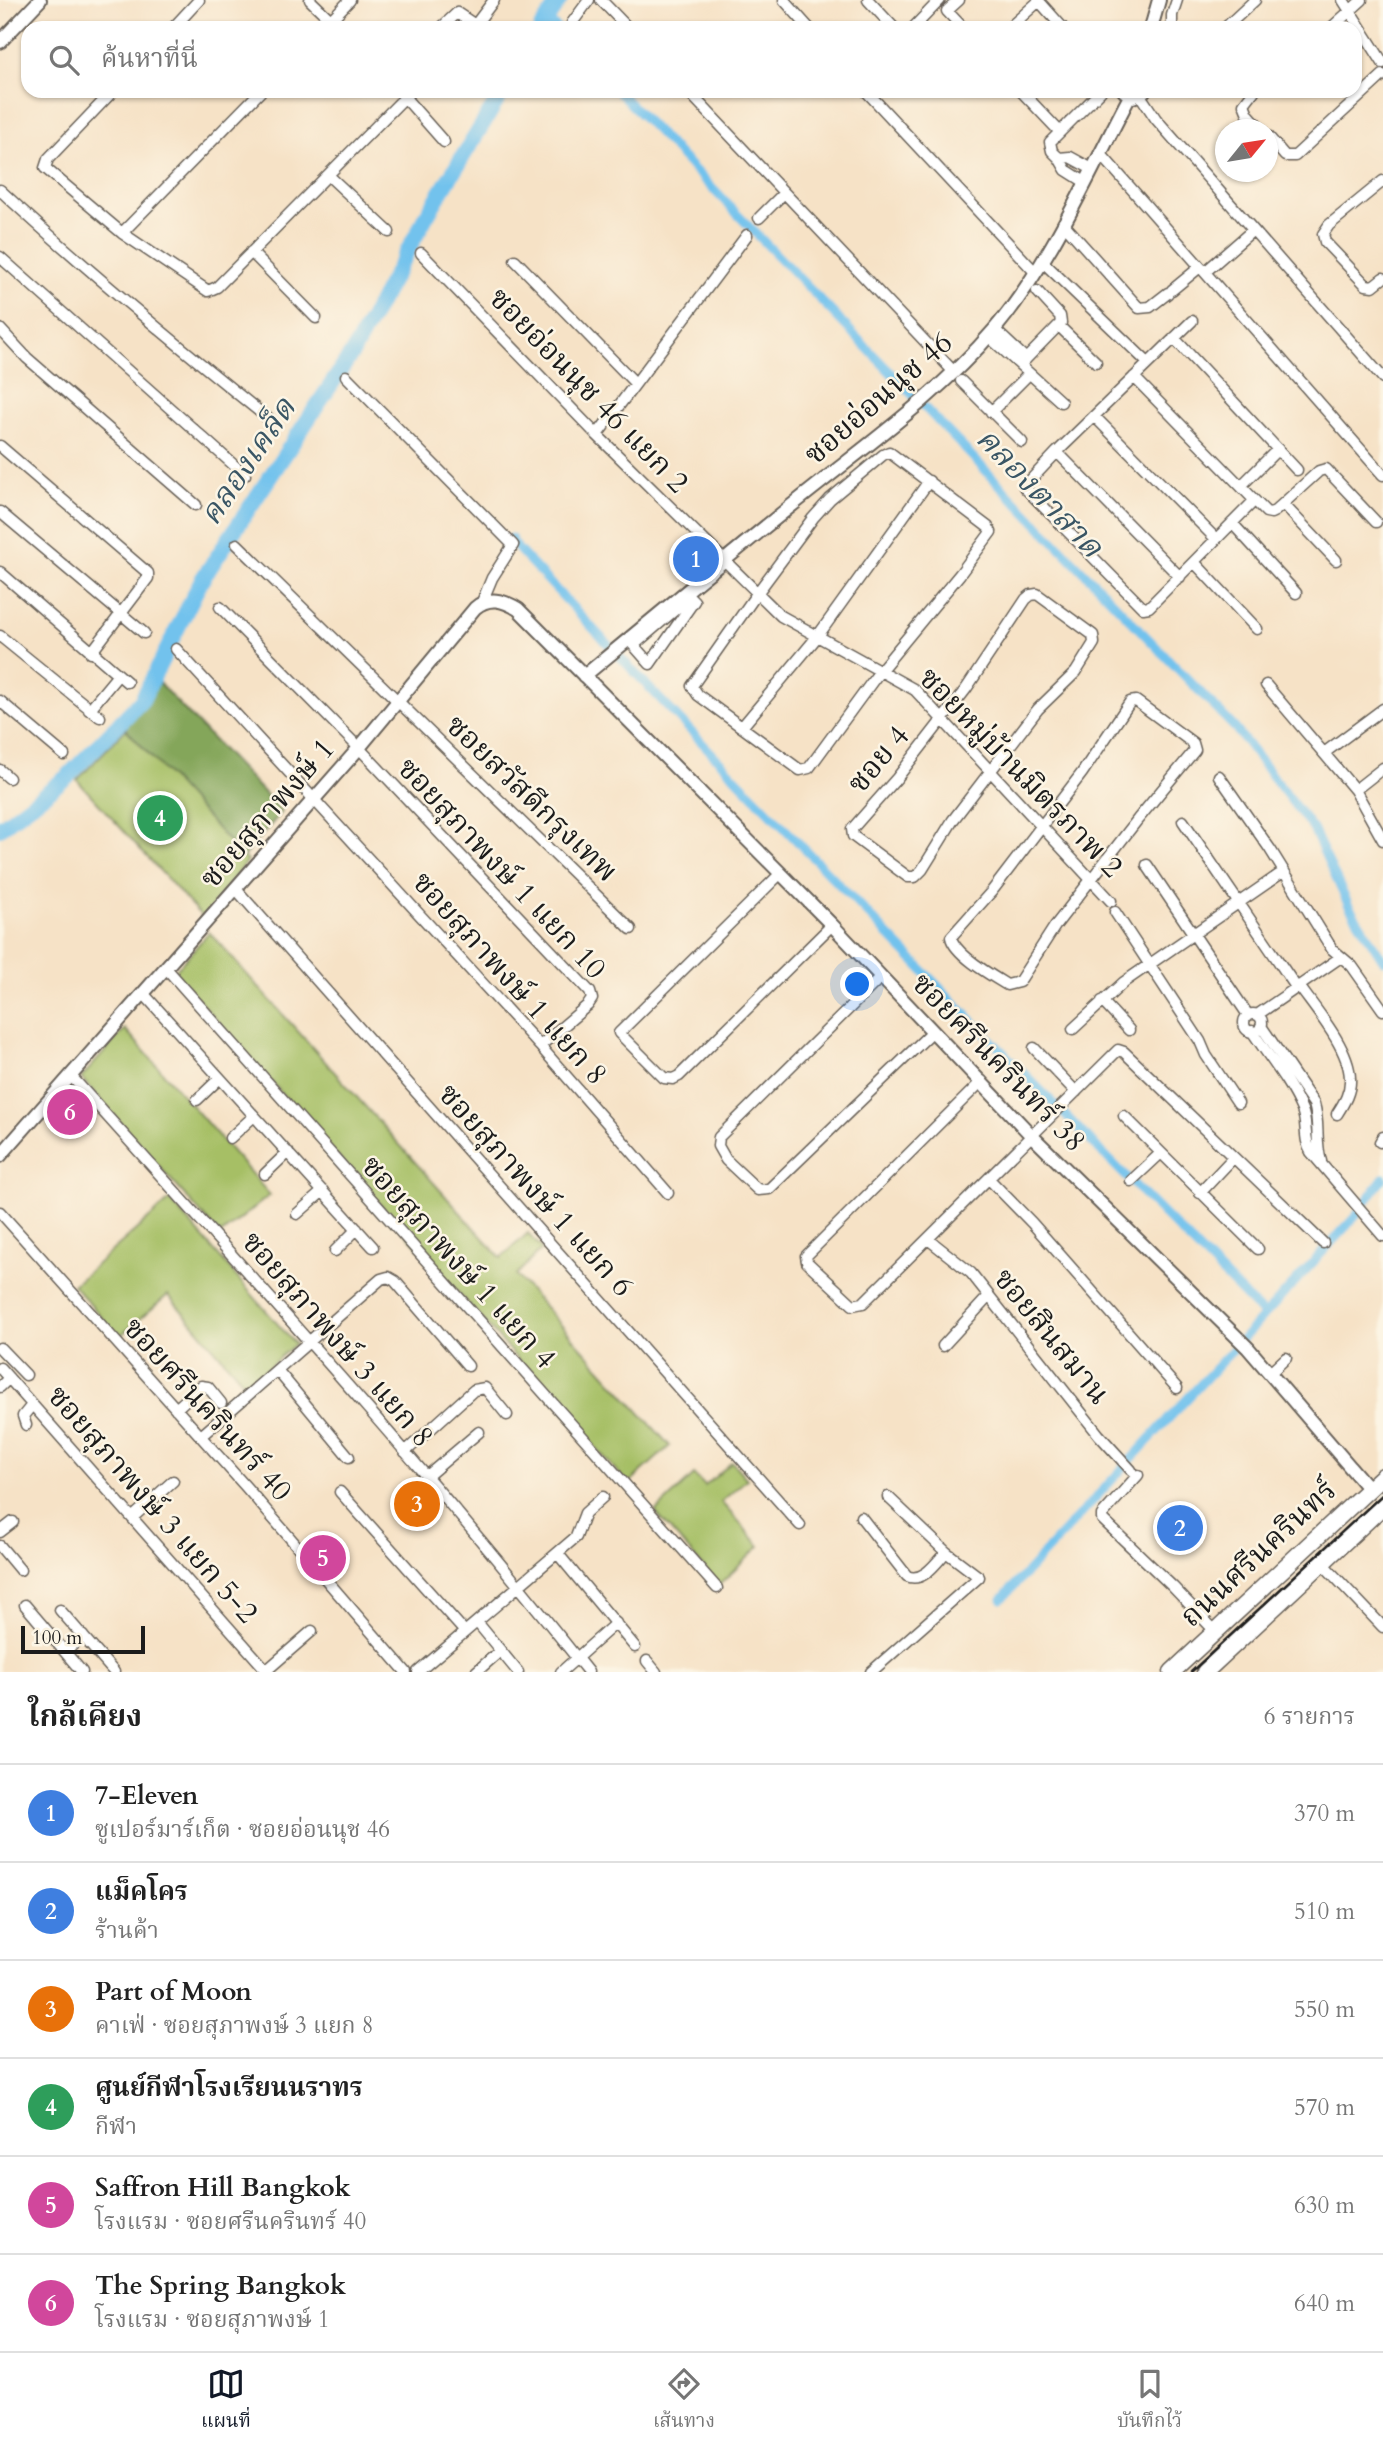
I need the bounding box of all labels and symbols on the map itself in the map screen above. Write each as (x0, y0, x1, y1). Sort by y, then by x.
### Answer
north arrow (1215, 119, 1278, 182)
street label: ซอยอ่อนนุช 46 แยก 2 (480, 278, 698, 502)
street label: ซอยอ่อนนุช 46 (795, 322, 961, 474)
water label: คลองเคล็ด (189, 388, 307, 534)
water label: คลองตาสาด (966, 418, 1114, 569)
pin: 1 (673, 533, 719, 585)
street label: ซอยหมู่บ้านมิตรภาพ 2 (909, 658, 1132, 887)
street label: ซอยสวัสดีกรุงเทพ (437, 706, 627, 891)
street label: ซอย 4 (838, 717, 919, 802)
street label: ซอยสุภาพงษ์ 1 (191, 729, 344, 897)
street label: ซอยสุภาพงษ์ 1 แยก 10 (388, 749, 615, 988)
pin: 4 (137, 792, 183, 844)
street label: ซอยสุภาพงษ์ 1 แยก 8 (403, 863, 617, 1094)
street label: ซอยศรีนครินทร์ 38 (902, 964, 1095, 1161)
your location (840, 967, 874, 1001)
street label: ซอยสุภาพงษ์ 1 แยก 6 (429, 1075, 643, 1306)
pin: 6 (47, 1086, 93, 1138)
street label: ซอยสุภาพงษ์ 1 แยก 4 (352, 1147, 566, 1378)
street label: ซอยสุภาพงษ์ 3 แยก 8 (232, 1222, 443, 1456)
street label: ซอยสินสมาน (984, 1260, 1119, 1413)
street label: ซอยศรีนครินทร์ 40 (114, 1308, 301, 1510)
street label: ซอยสุภาพงษ์ 3 แยก 5-2 (38, 1377, 267, 1632)
street label: ถนนศรีนครินทร์ (1171, 1470, 1346, 1637)
pin: 3 (394, 1478, 440, 1530)
pin: 2 (1157, 1502, 1203, 1554)
pin: 5 (300, 1532, 346, 1584)
scale bar (21, 1623, 145, 1655)

